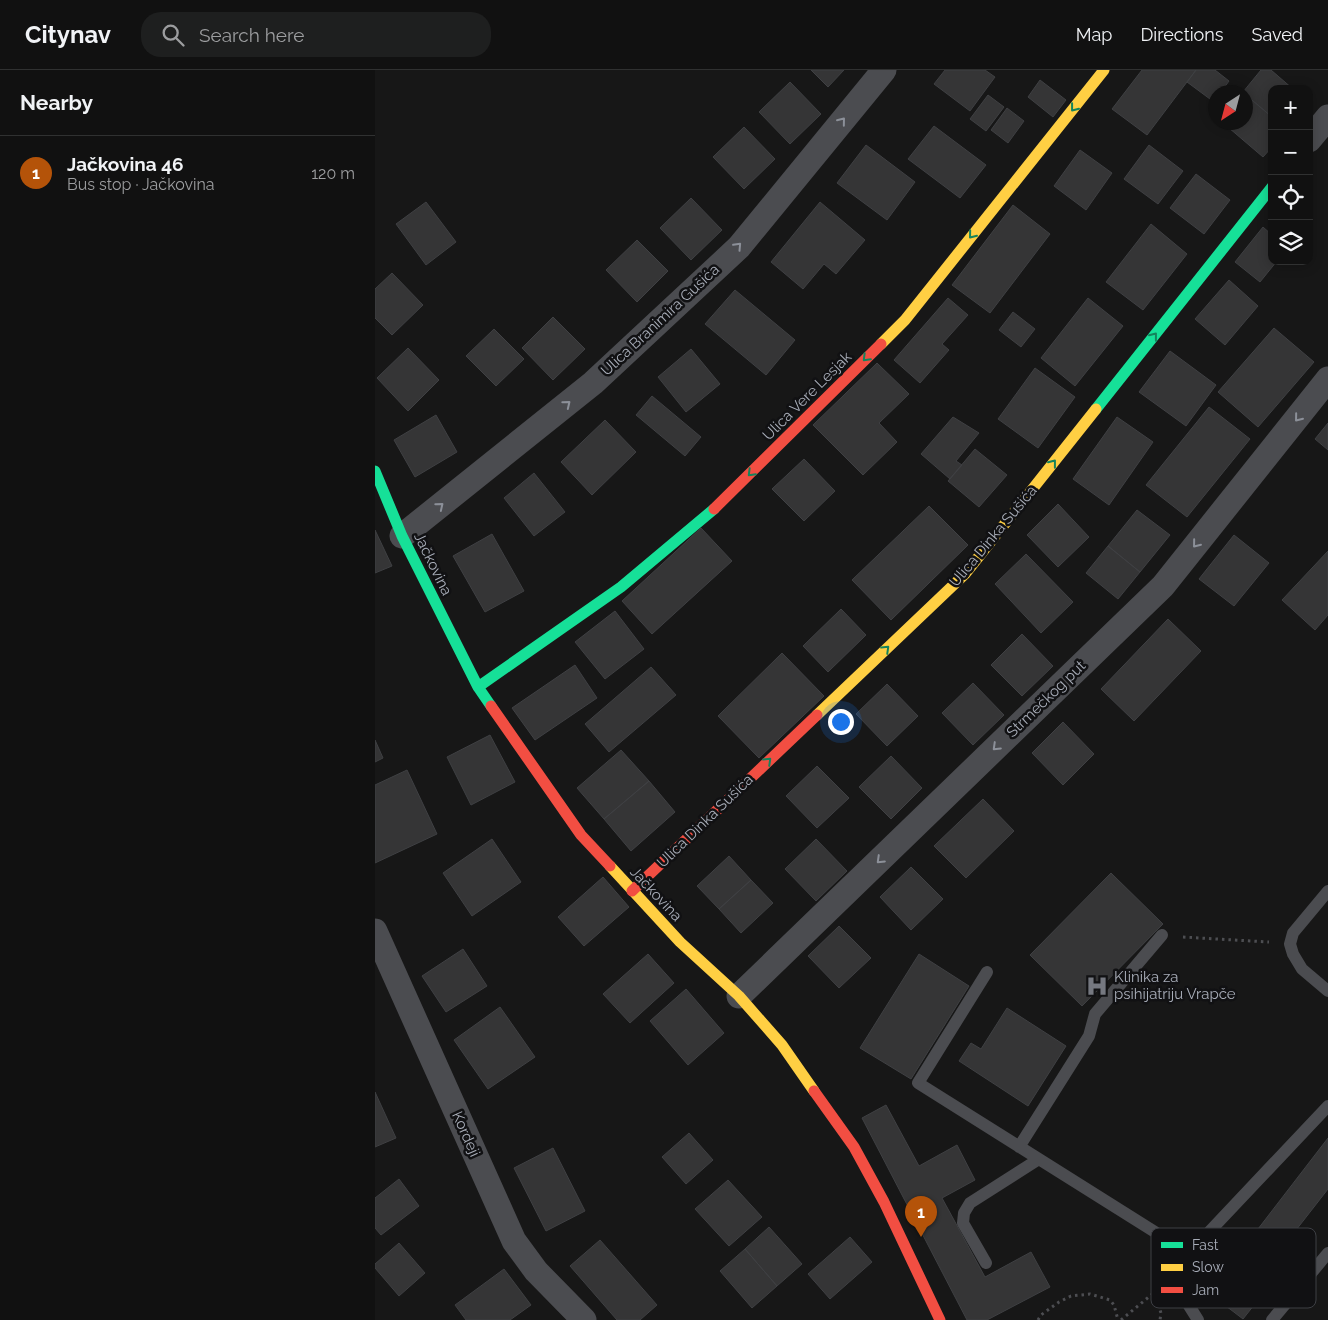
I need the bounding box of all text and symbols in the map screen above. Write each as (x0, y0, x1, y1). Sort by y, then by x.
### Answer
search box (141, 12, 491, 57)
text: Citynav (25, 20, 111, 49)
icon: search (159, 21, 187, 49)
text: Search here (199, 24, 304, 46)
text: Map (1076, 24, 1112, 45)
text: Directions (1140, 24, 1224, 45)
text: Saved (1252, 24, 1303, 45)
north arrow (1208, 85, 1253, 130)
map controls (1268, 85, 1313, 265)
button: + (1268, 85, 1313, 130)
text: Nearby (20, 90, 93, 115)
one-way arrow (1071, 102, 1079, 111)
one-way arrow (836, 118, 845, 127)
button: − (1268, 130, 1313, 175)
text: Jačkovina 46 (67, 153, 184, 175)
text: 1 (32, 164, 40, 183)
text: 120 m (311, 164, 355, 183)
text: Bus stop · Jačkovina (67, 175, 214, 194)
button: locate (1268, 175, 1313, 220)
button: layers (1268, 220, 1313, 265)
one-way arrow (970, 229, 978, 238)
one-way arrow (732, 243, 741, 252)
street label: Ulica Branimira Gušića (597, 261, 723, 379)
one-way arrow (1148, 333, 1156, 342)
street label: Ulica Vere Lesjak (759, 348, 855, 444)
one-way arrow (863, 352, 872, 361)
one-way arrow (561, 401, 570, 409)
one-way arrow (1294, 412, 1303, 421)
one-way arrow (1047, 460, 1055, 469)
one-way arrow (748, 467, 757, 476)
street label: Ulica Dinka Sušića (945, 482, 1041, 590)
one-way arrow (435, 502, 444, 511)
street label: Jačkovina (410, 530, 456, 598)
one-way arrow (1193, 539, 1202, 548)
one-way arrow (881, 646, 890, 655)
street label: Strmečkog put (1003, 657, 1089, 741)
your location (828, 709, 854, 735)
one-way arrow (993, 741, 1002, 750)
one-way arrow (763, 758, 772, 767)
street label: Ulica Dinka Sušića (653, 771, 757, 871)
one-way arrow (876, 854, 885, 863)
street label: Jačkovina (626, 863, 686, 925)
place label: Klinika za psihijatriju Vrapče (1114, 968, 1236, 1003)
hospital icon: Klinika za psihijatriju Vrapče (1084, 973, 1110, 999)
street label: Kordeji (448, 1108, 484, 1160)
pin: 1 (905, 1196, 937, 1237)
legend (1151, 1228, 1316, 1308)
text: Fast (1192, 1237, 1219, 1253)
text: Slow (1192, 1259, 1224, 1275)
text: Jam (1192, 1282, 1219, 1298)

